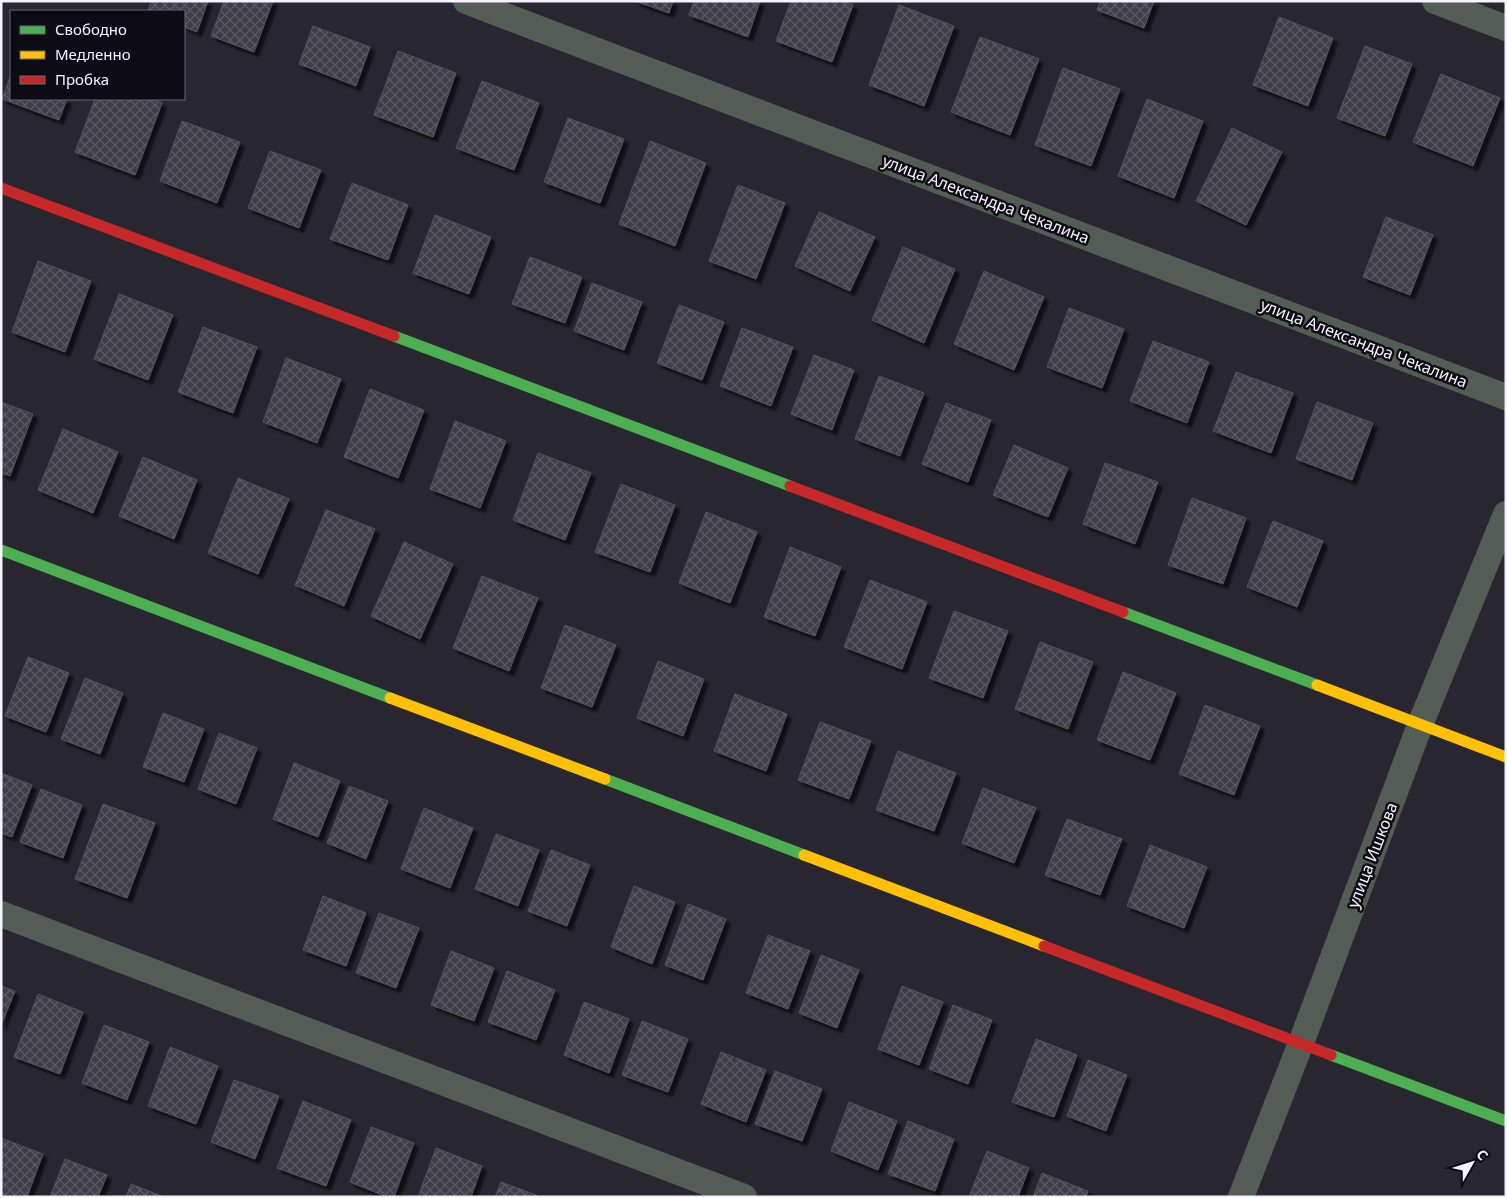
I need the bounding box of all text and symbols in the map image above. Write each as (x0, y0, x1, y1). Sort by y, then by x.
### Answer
legend (10, 10, 185, 100)
text: Свободно (55, 19, 127, 39)
text: Медленно (55, 44, 131, 64)
text: Пробка (55, 69, 109, 89)
street label: улица Александра Чекалина (879, 149, 1093, 249)
street label: улица Александра Чекалина (1257, 293, 1471, 393)
street label: улица Ишкова (1342, 799, 1402, 911)
north arrow (1447, 1138, 1497, 1188)
text: С (1472, 1145, 1493, 1164)

